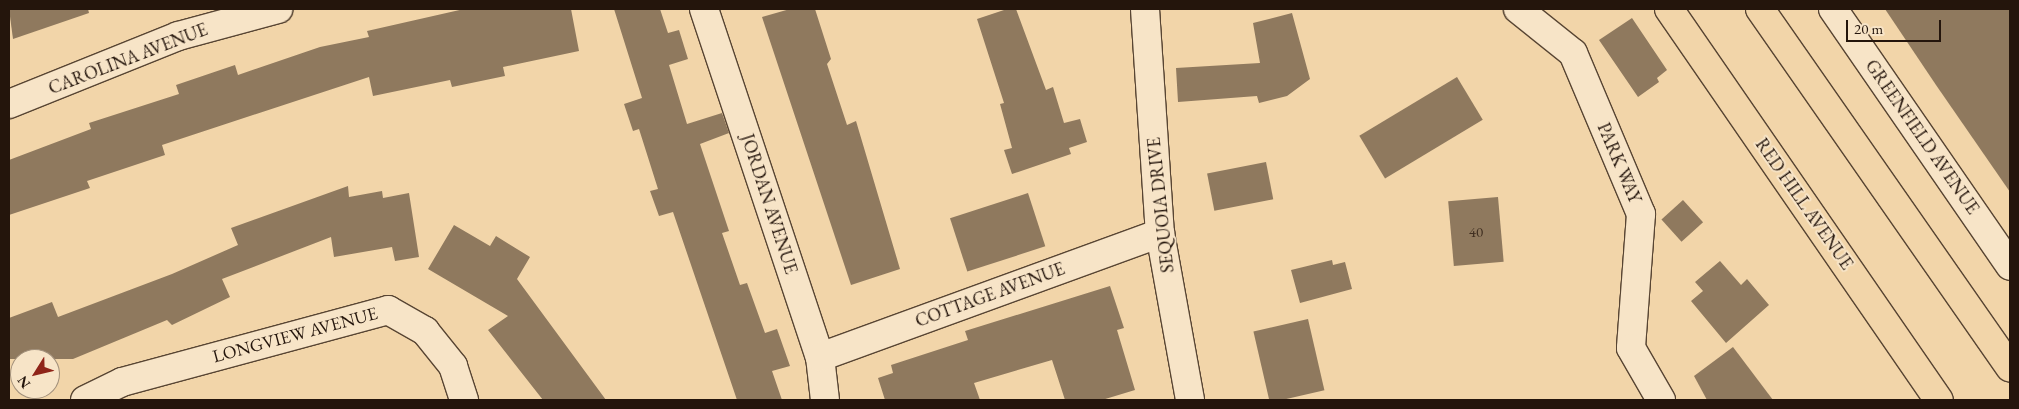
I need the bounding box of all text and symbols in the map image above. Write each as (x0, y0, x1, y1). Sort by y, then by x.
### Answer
scale bar (1849, 10, 1944, 42)
street label: CAROLINA AVENUE (45, 19, 211, 99)
text: 20 m (1854, 19, 1883, 38)
street label: GREENFIELD AVENUE (1861, 56, 1983, 218)
street label: PARK WAY (1592, 120, 1646, 206)
street label: JORDAN AVENUE (736, 131, 802, 277)
street label: RED HILL AVENUE (1751, 134, 1857, 274)
street label: SEQUOIA DRIVE (1143, 136, 1179, 274)
house number: 40 (1469, 223, 1483, 241)
street label: COTTAGE AVENUE (912, 258, 1068, 332)
street label: LONGVIEW AVENUE (210, 303, 380, 367)
north arrow (10, 349, 60, 399)
text: N (13, 372, 34, 392)

